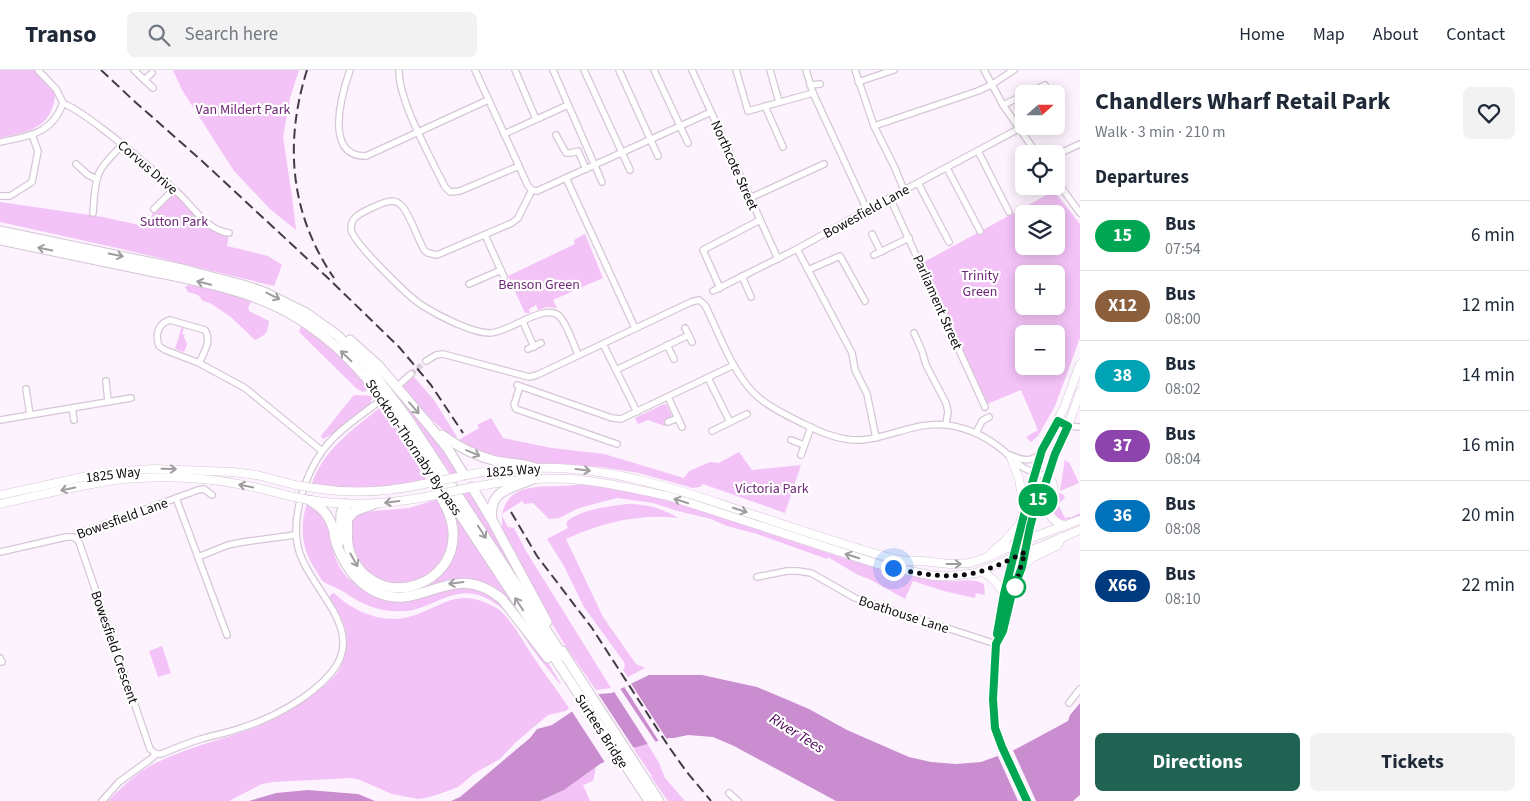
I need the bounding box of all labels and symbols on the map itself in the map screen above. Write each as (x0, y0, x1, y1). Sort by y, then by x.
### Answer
north arrow (1015, 85, 1065, 135)
park label: Van Mildert Park (196, 100, 291, 120)
street label: Northcote Street (705, 117, 763, 214)
street label: Corvus Drive (113, 136, 182, 200)
street label: Bowesfield Lane (820, 180, 913, 244)
park label: Sutton Park (140, 212, 208, 232)
one-way arrow (37, 244, 53, 254)
one-way arrow (108, 251, 124, 260)
street label: Parliament Street (907, 252, 967, 353)
park label: Trinity Green (961, 266, 999, 302)
park label: Benson Green (498, 275, 580, 295)
one-way arrow (196, 278, 212, 288)
one-way arrow (265, 292, 280, 301)
one-way arrow (340, 350, 353, 362)
street label: Stockton-Thornaby By-pass (360, 375, 466, 520)
one-way arrow (409, 401, 420, 414)
one-way arrow (465, 448, 480, 458)
street label: 1825 Way (485, 459, 542, 483)
street label: 1825 Way (85, 462, 142, 488)
one-way arrow (160, 464, 177, 474)
one-way arrow (575, 465, 591, 475)
park label: Victoria Park (735, 479, 809, 499)
one-way arrow (239, 481, 255, 490)
line badge: 15 (1016, 484, 1060, 516)
one-way arrow (60, 485, 76, 494)
street label: Bowesfield Lane (74, 493, 171, 545)
one-way arrow (673, 495, 689, 505)
one-way arrow (385, 497, 401, 507)
one-way arrow (732, 506, 748, 515)
one-way arrow (477, 524, 487, 538)
one-way arrow (844, 551, 860, 561)
one-way arrow (349, 552, 359, 566)
your location (881, 556, 906, 581)
one-way arrow (945, 559, 961, 569)
unlabelled marker (1004, 576, 1026, 598)
one-way arrow (448, 578, 464, 588)
street label: Bowesfield Crescent (85, 588, 143, 707)
street label: Boathouse Lane (856, 591, 952, 639)
one-way arrow (514, 597, 524, 611)
street label: Surtees Bridge (570, 690, 633, 773)
water label: River Tees (765, 708, 828, 758)

